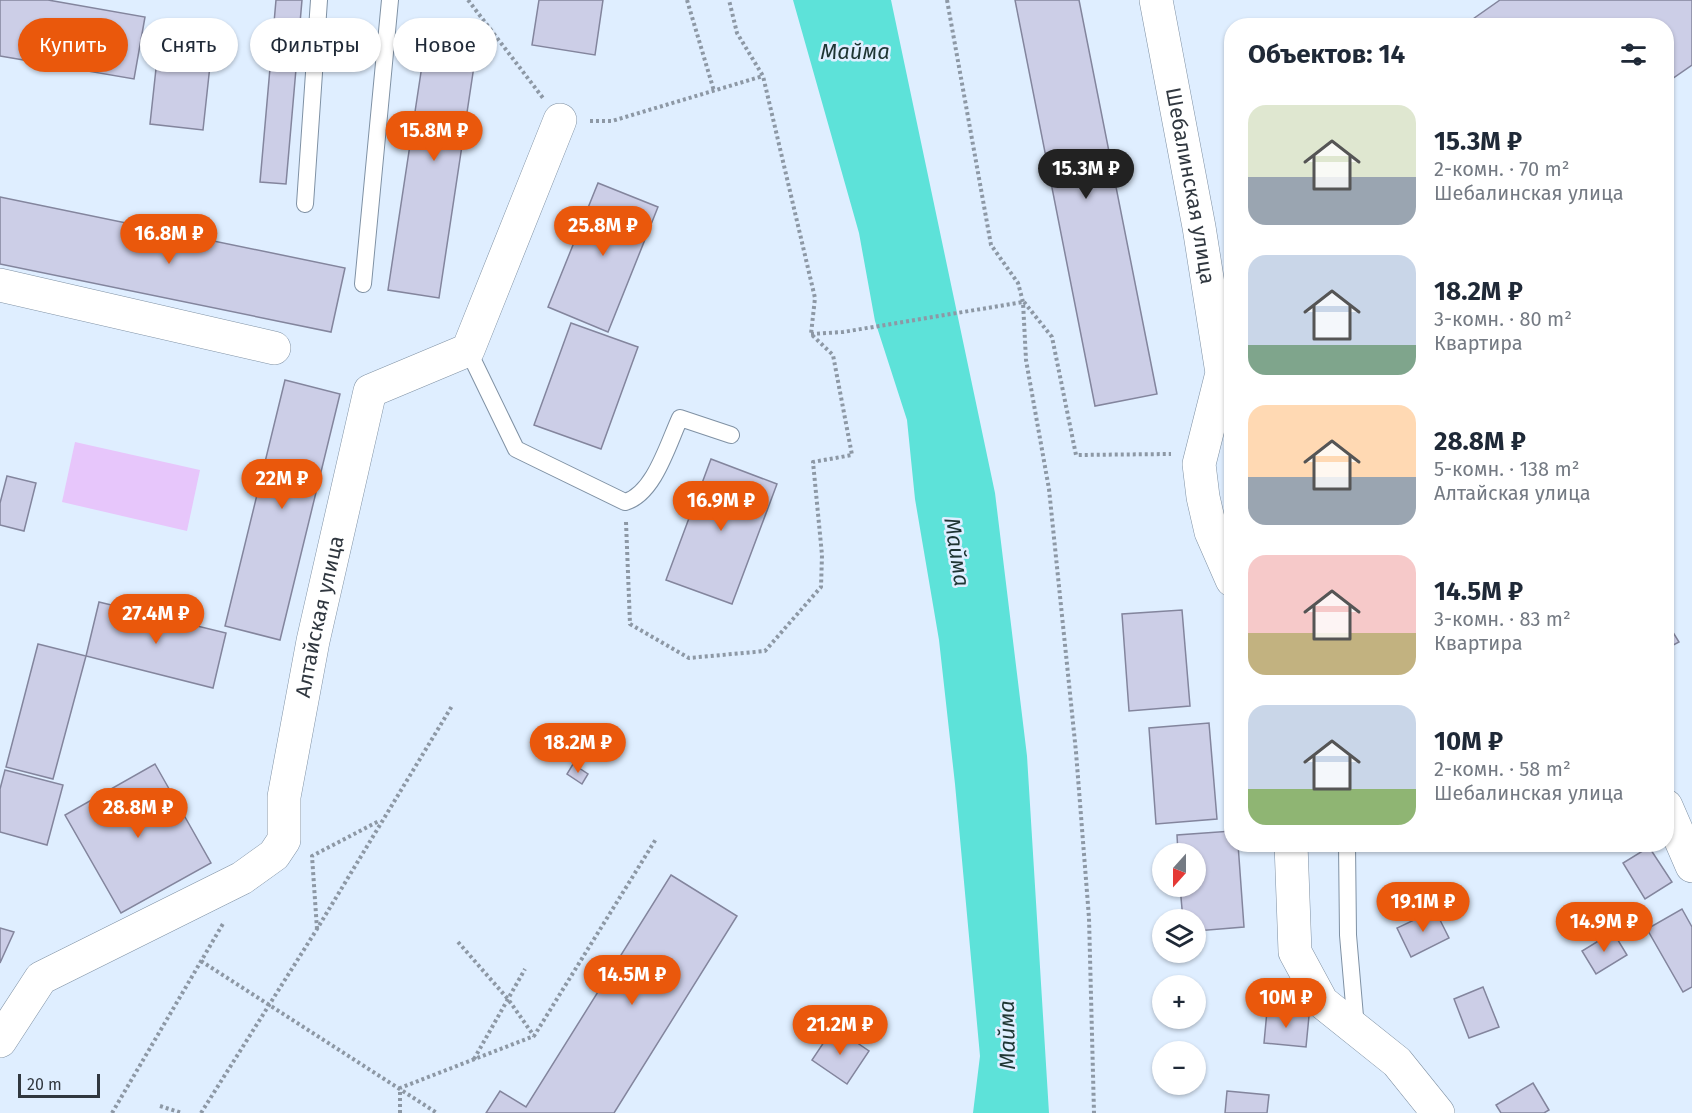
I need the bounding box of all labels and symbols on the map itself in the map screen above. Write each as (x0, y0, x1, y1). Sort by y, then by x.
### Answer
water label: Майма (820, 38, 890, 65)
street label: Шебалинская улица (1160, 85, 1221, 286)
pin: 15.8M ₽ (379, 111, 489, 162)
pin: 15.3M ₽ (1031, 149, 1141, 200)
pin: 25.8M ₽ (548, 206, 658, 257)
pin: 16.8M ₽ (114, 214, 224, 265)
pin: 22M ₽ (240, 459, 324, 510)
pin: 16.9M ₽ (666, 481, 776, 532)
water label: Майма (938, 516, 976, 588)
street label: Алтайская улица (290, 533, 350, 700)
pin: 27.4M ₽ (101, 594, 211, 645)
pin: 18.2M ₽ (523, 723, 633, 774)
pin: 28.8M ₽ (83, 788, 193, 839)
north arrow (1152, 843, 1206, 897)
pin: 19.1M ₽ (1368, 882, 1478, 933)
pin: 14.9M ₽ (1549, 902, 1659, 953)
pin: 14.5M ₽ (577, 955, 687, 1006)
pin: 10M ₽ (1244, 978, 1328, 1029)
water label: Майма (993, 1000, 1021, 1070)
pin: 21.2M ₽ (785, 1005, 895, 1056)
scale bar (18, 1071, 100, 1098)

